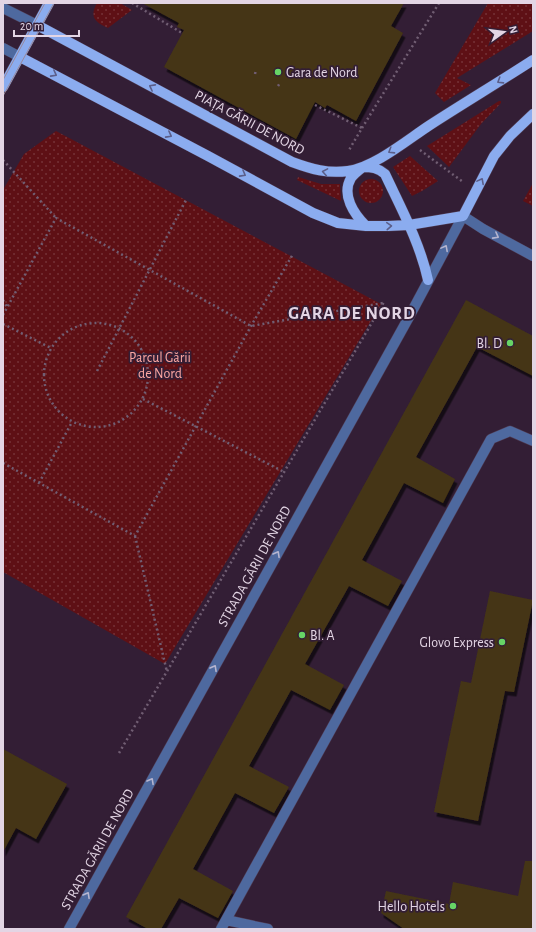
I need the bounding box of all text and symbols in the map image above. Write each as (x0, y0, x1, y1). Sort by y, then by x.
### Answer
scale bar (14, 12, 79, 38)
north arrow (484, 12, 524, 52)
text: 20 m (20, 20, 43, 32)
text: N (507, 25, 519, 35)
place label: Gara de Nord (286, 66, 358, 80)
marker: Gara de Nord (273, 67, 283, 77)
one-way arrow (50, 70, 58, 77)
one-way arrow (497, 76, 504, 84)
one-way arrow (149, 84, 156, 92)
street label: PIAȚA GĂRII DE NORD (192, 86, 308, 159)
one-way arrow (165, 130, 173, 138)
one-way arrow (388, 147, 395, 154)
one-way arrow (322, 168, 328, 176)
one-way arrow (238, 169, 246, 177)
one-way arrow (476, 178, 483, 185)
one-way arrow (386, 222, 392, 231)
one-way arrow (492, 231, 499, 238)
one-way arrow (441, 245, 448, 252)
district label: GARA DE NORD (288, 305, 416, 323)
place label: Bl. D (476, 337, 502, 351)
marker: Bl. D (505, 338, 515, 348)
park label: Parcul Gării de Nord (129, 351, 191, 381)
street label: STRADA GĂRII DE NORD (214, 503, 294, 629)
one-way arrow (272, 551, 280, 558)
place label: Bl. A (310, 629, 335, 643)
marker: Bl. A (297, 630, 307, 640)
place label: Glovo Express (420, 636, 494, 650)
marker: Glovo Express (497, 637, 507, 647)
one-way arrow (209, 665, 216, 672)
one-way arrow (146, 778, 153, 785)
street label: STRADA GĂRII DE NORD (57, 786, 137, 912)
one-way arrow (83, 892, 90, 899)
place label: Hello Hotels (378, 900, 445, 914)
marker: Hello Hotels (448, 901, 458, 911)

